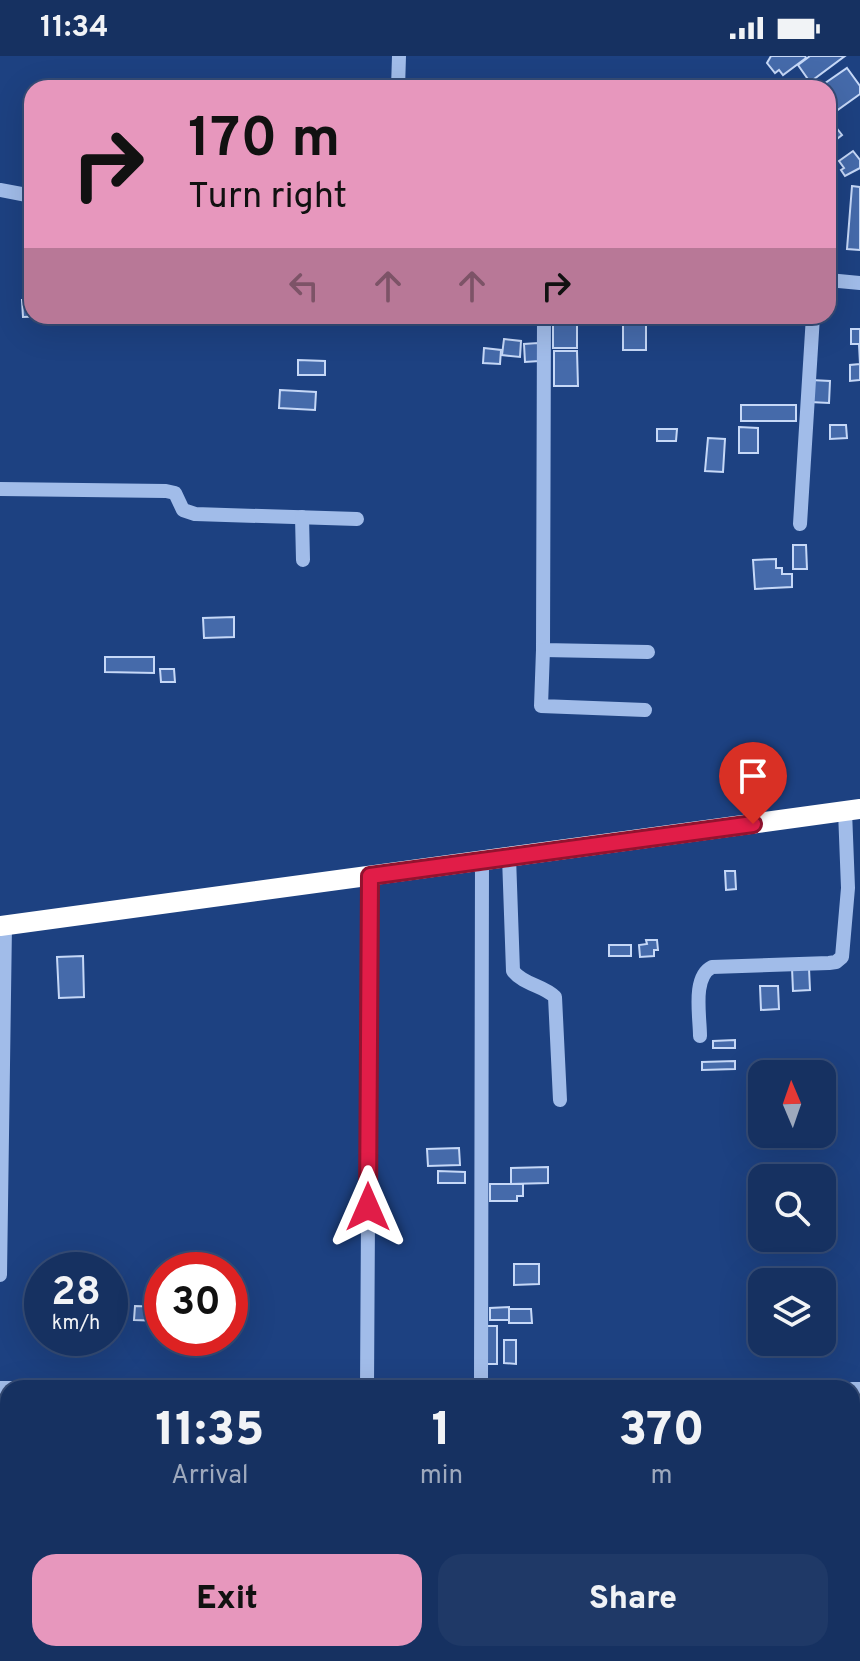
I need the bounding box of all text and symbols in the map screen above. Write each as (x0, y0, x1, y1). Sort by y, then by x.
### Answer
text: 11:34 (40, 10, 109, 47)
text: 170 m (188, 106, 340, 176)
icon: right (56, 112, 160, 216)
text: Turn right (188, 175, 347, 221)
icon: left (282, 264, 326, 308)
icon: ahead (366, 264, 410, 308)
icon: ahead (450, 264, 494, 308)
icon: right (534, 264, 578, 308)
pin (719, 742, 787, 824)
icon: arrive (731, 754, 775, 798)
north arrow (748, 1060, 836, 1148)
map controls (748, 1060, 836, 1356)
button: search (748, 1164, 836, 1252)
position arrow (326, 1165, 410, 1249)
speed limit sign: 30 (144, 1252, 248, 1356)
button: layers (748, 1268, 836, 1356)
text: 28 (51, 1269, 101, 1319)
text: km/h (52, 1311, 100, 1337)
text: 11:35 (155, 1402, 264, 1462)
text: 1 (432, 1402, 451, 1462)
text: 370 (618, 1402, 705, 1462)
text: Arrival (171, 1460, 249, 1493)
text: min (420, 1460, 463, 1493)
text: m (651, 1460, 673, 1493)
button: Exit (32, 1554, 422, 1646)
button: Share (438, 1554, 828, 1646)

